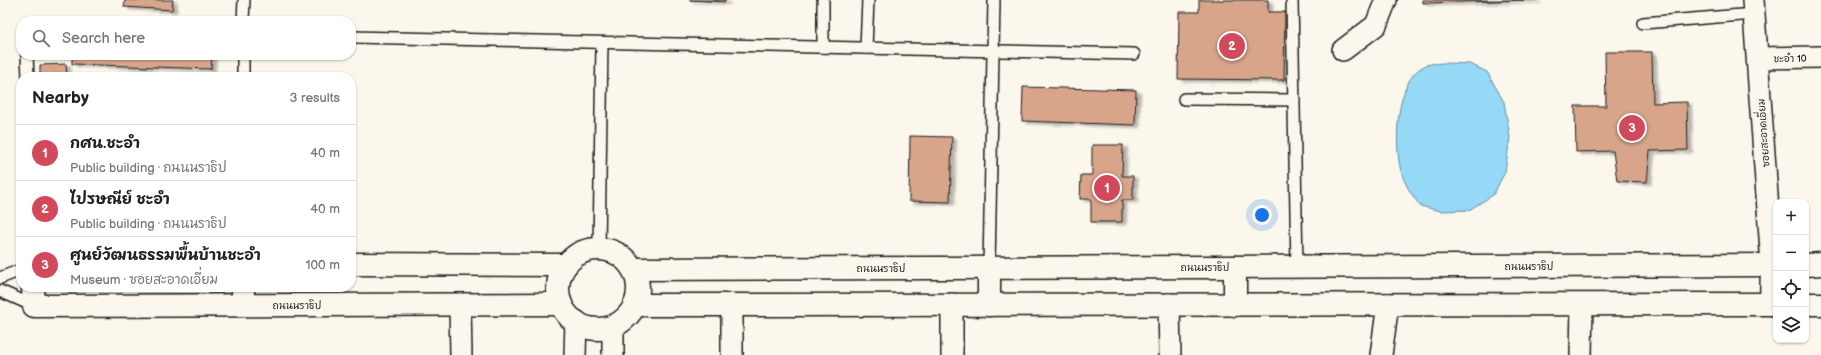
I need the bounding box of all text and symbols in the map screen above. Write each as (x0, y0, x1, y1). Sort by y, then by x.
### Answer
search box (16, 16, 356, 60)
icon: search (30, 27, 52, 49)
text: Search here (62, 29, 145, 48)
pin: 2 (1219, 31, 1245, 61)
street label: ชะอำ 10 (1773, 52, 1807, 65)
text: Nearby (32, 88, 89, 108)
text: 3 results (289, 90, 340, 106)
street label: ซอยสะอาดเอี่ยม (1752, 98, 1772, 168)
pin: 3 (1619, 113, 1645, 143)
text: กศน.ชะอำ (70, 134, 140, 153)
text: 1 (42, 145, 48, 161)
text: 40 m (310, 145, 340, 161)
text: Public building · ถนนนราธิป (70, 160, 227, 176)
pin: 1 (1094, 173, 1120, 203)
text: ไปรษณีย์ ชะอำ (70, 190, 170, 209)
map controls (1773, 199, 1809, 343)
button: + (1773, 199, 1809, 235)
text: 2 (41, 201, 49, 217)
text: 40 m (310, 201, 340, 217)
your location (1252, 205, 1272, 225)
text: Public building · ถนนนราธิป (70, 216, 227, 232)
button: − (1773, 235, 1809, 271)
text: ศูนย์วัฒนธรรมพื้นบ้านชะอำ (70, 246, 261, 265)
text: 3 (41, 257, 49, 273)
text: 100 m (305, 257, 340, 273)
street label: ถนนนราธิป (1505, 260, 1554, 273)
street label: ถนนนราธิป (1181, 261, 1230, 274)
street label: ถนนนราธิป (857, 262, 906, 275)
button: locate (1773, 271, 1809, 307)
text: Museum · ซอยสะอาดเอี่ยม (70, 272, 218, 288)
street label: ถนนนราธิป (273, 299, 322, 312)
button: layers (1773, 307, 1809, 343)

